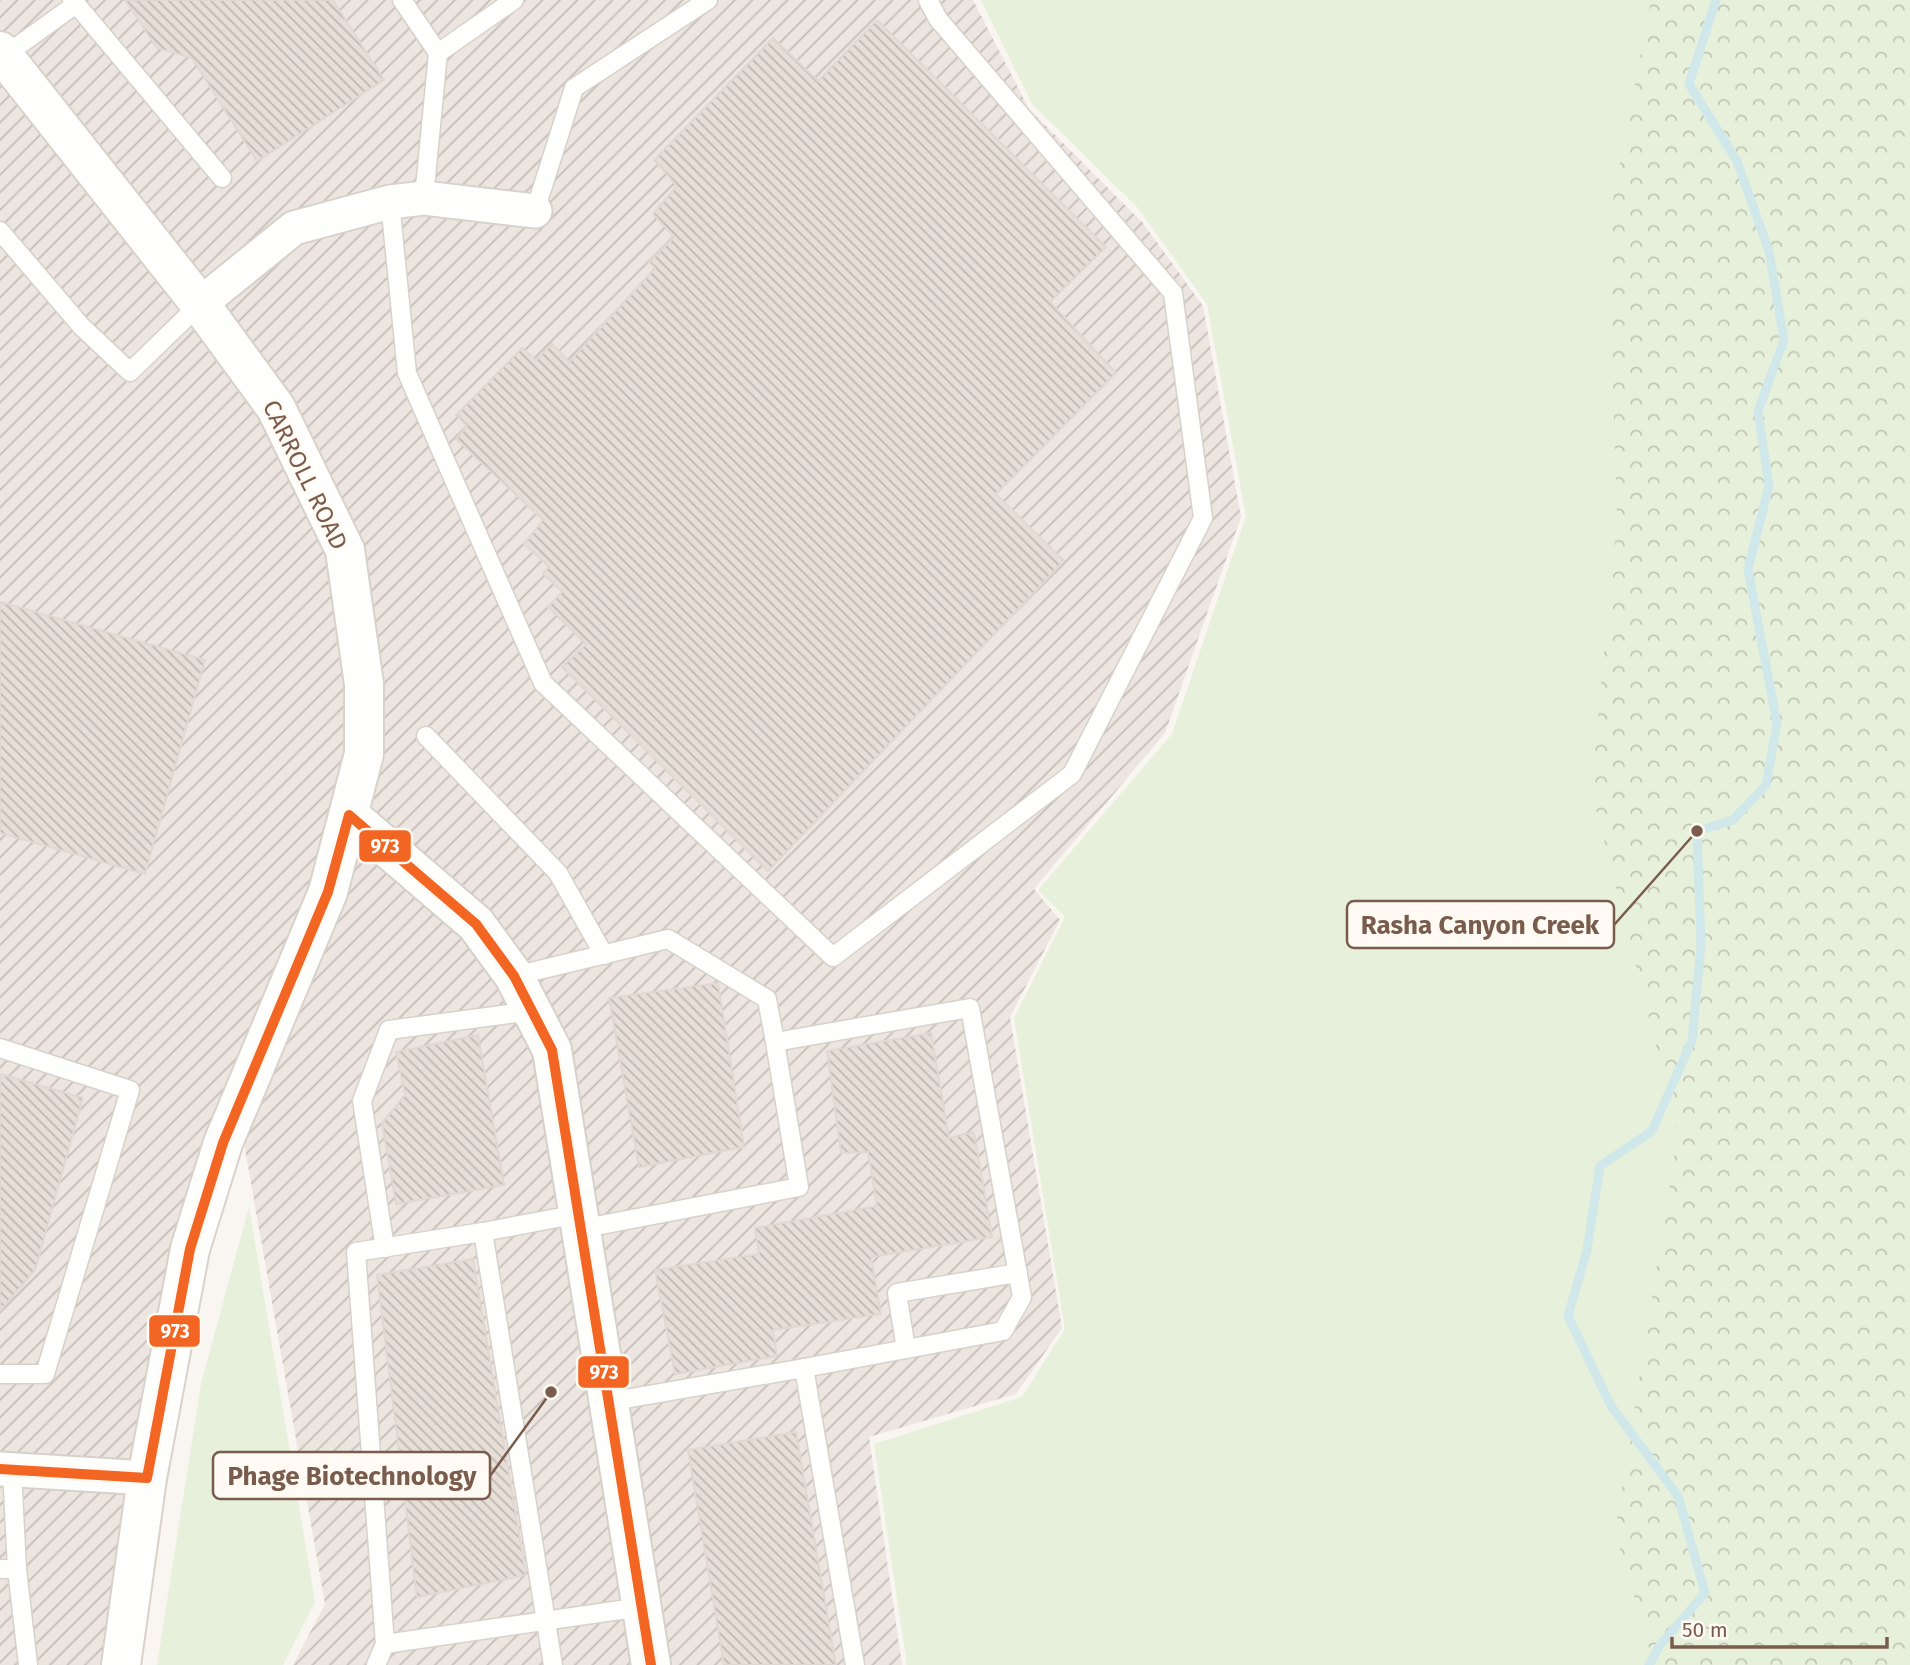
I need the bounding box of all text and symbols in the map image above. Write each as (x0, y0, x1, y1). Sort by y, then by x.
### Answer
street label: CARROLL ROAD (257, 396, 353, 554)
line badge: 973 (358, 829, 412, 863)
text: 973 (370, 835, 400, 858)
callout: Rasha Canyon Creek (1347, 901, 1614, 948)
text: Rasha Canyon Creek (1361, 910, 1600, 941)
line badge: 973 (148, 1314, 201, 1348)
text: 973 (160, 1320, 190, 1343)
line badge: 973 (577, 1355, 630, 1389)
text: 973 (589, 1361, 619, 1384)
callout: Phage Biotechnology (213, 1452, 490, 1499)
text: Phage Biotechnology (227, 1461, 477, 1492)
scale bar (1672, 1606, 1887, 1650)
text: 50 m (1682, 1617, 1728, 1643)

